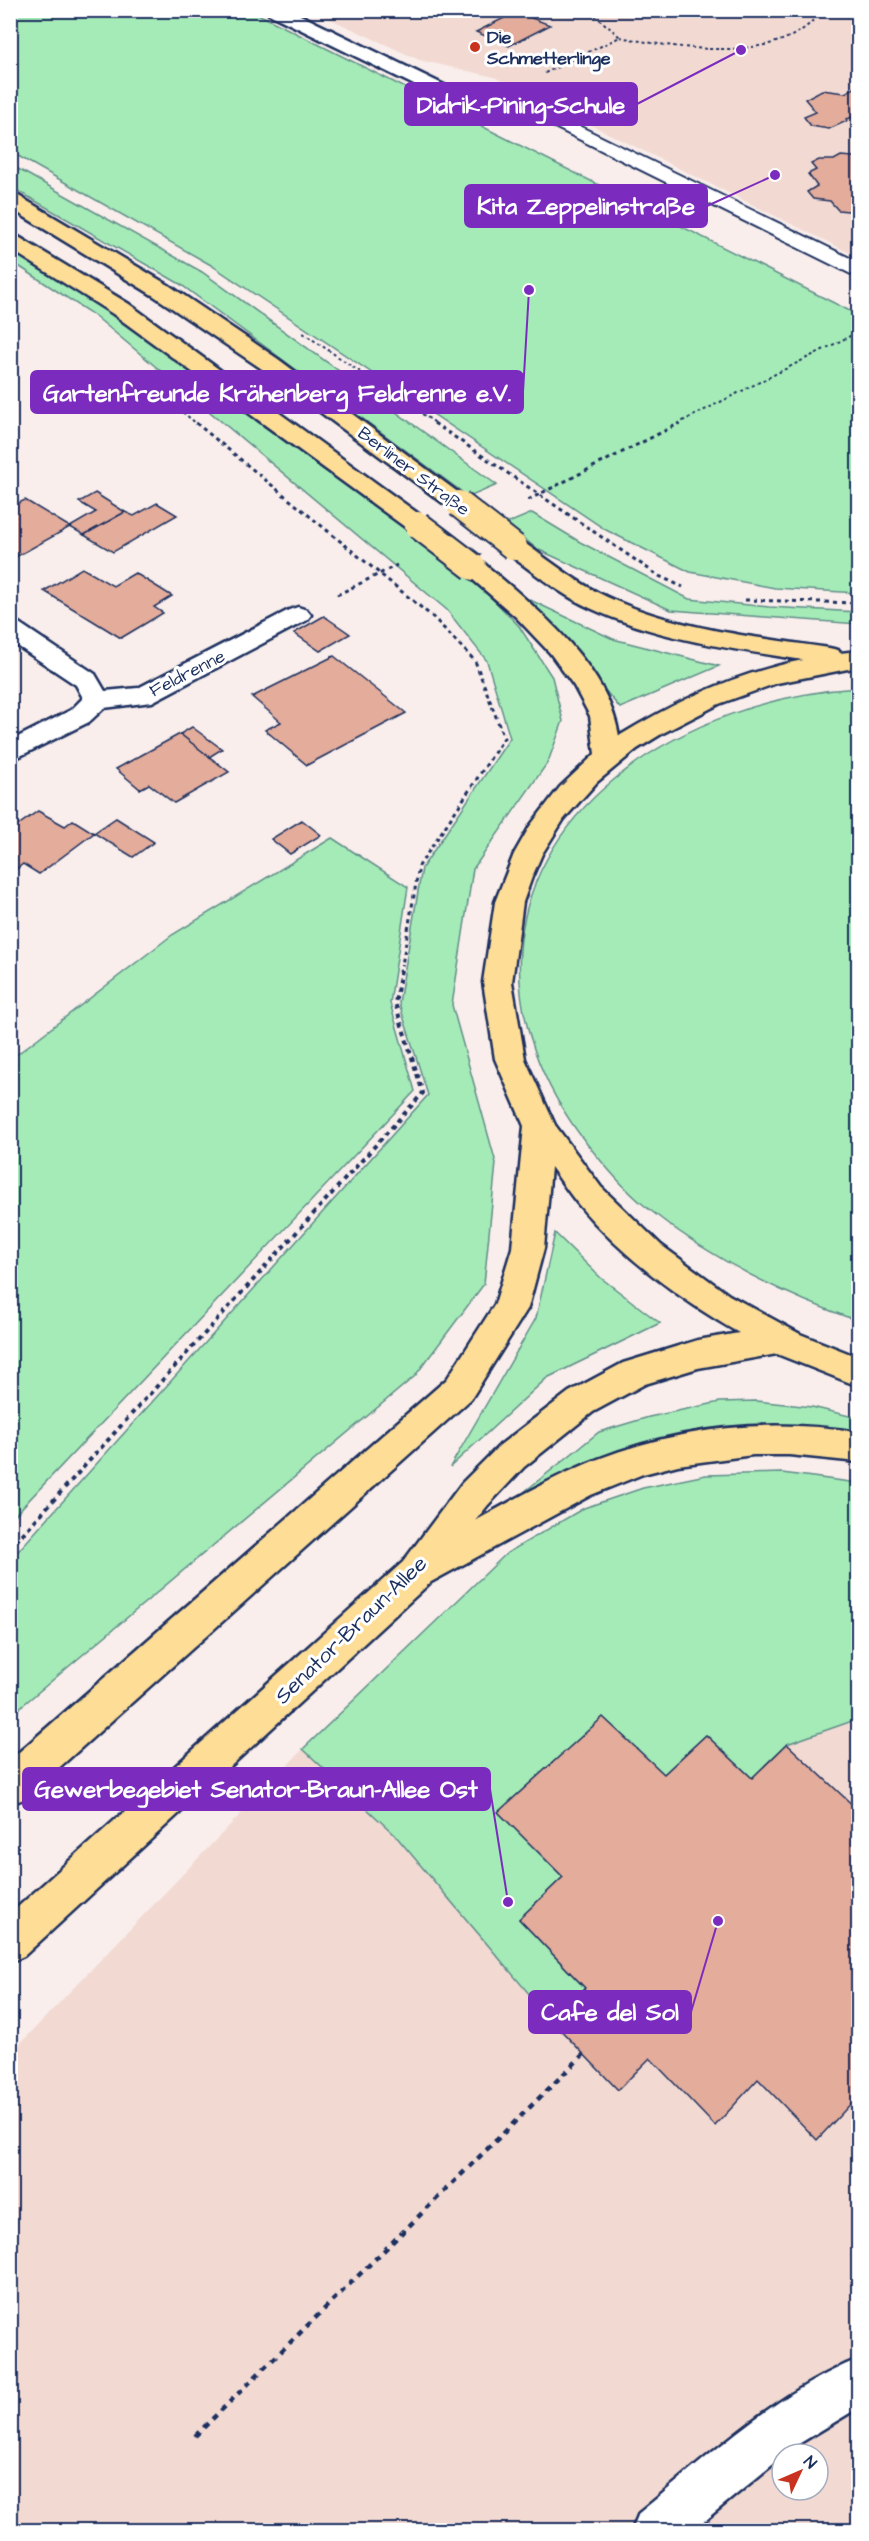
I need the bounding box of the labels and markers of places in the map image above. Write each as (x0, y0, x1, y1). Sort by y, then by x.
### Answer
place label: Die Schmetterlinge (486, 25, 611, 72)
marker: Die Schmetterlinge (468, 40, 482, 54)
callout: Didrik-Pining-Schule (405, 83, 637, 125)
callout: Kita Zeppelinstraße (465, 185, 707, 227)
callout: Gartenfreunde Krähenberg Feldrenne e.V. (31, 371, 523, 413)
callout: Gewerbegebiet Senator-Braun-Allee Ost (23, 1768, 490, 1810)
callout: Cafe del Sol (529, 1991, 691, 2033)

